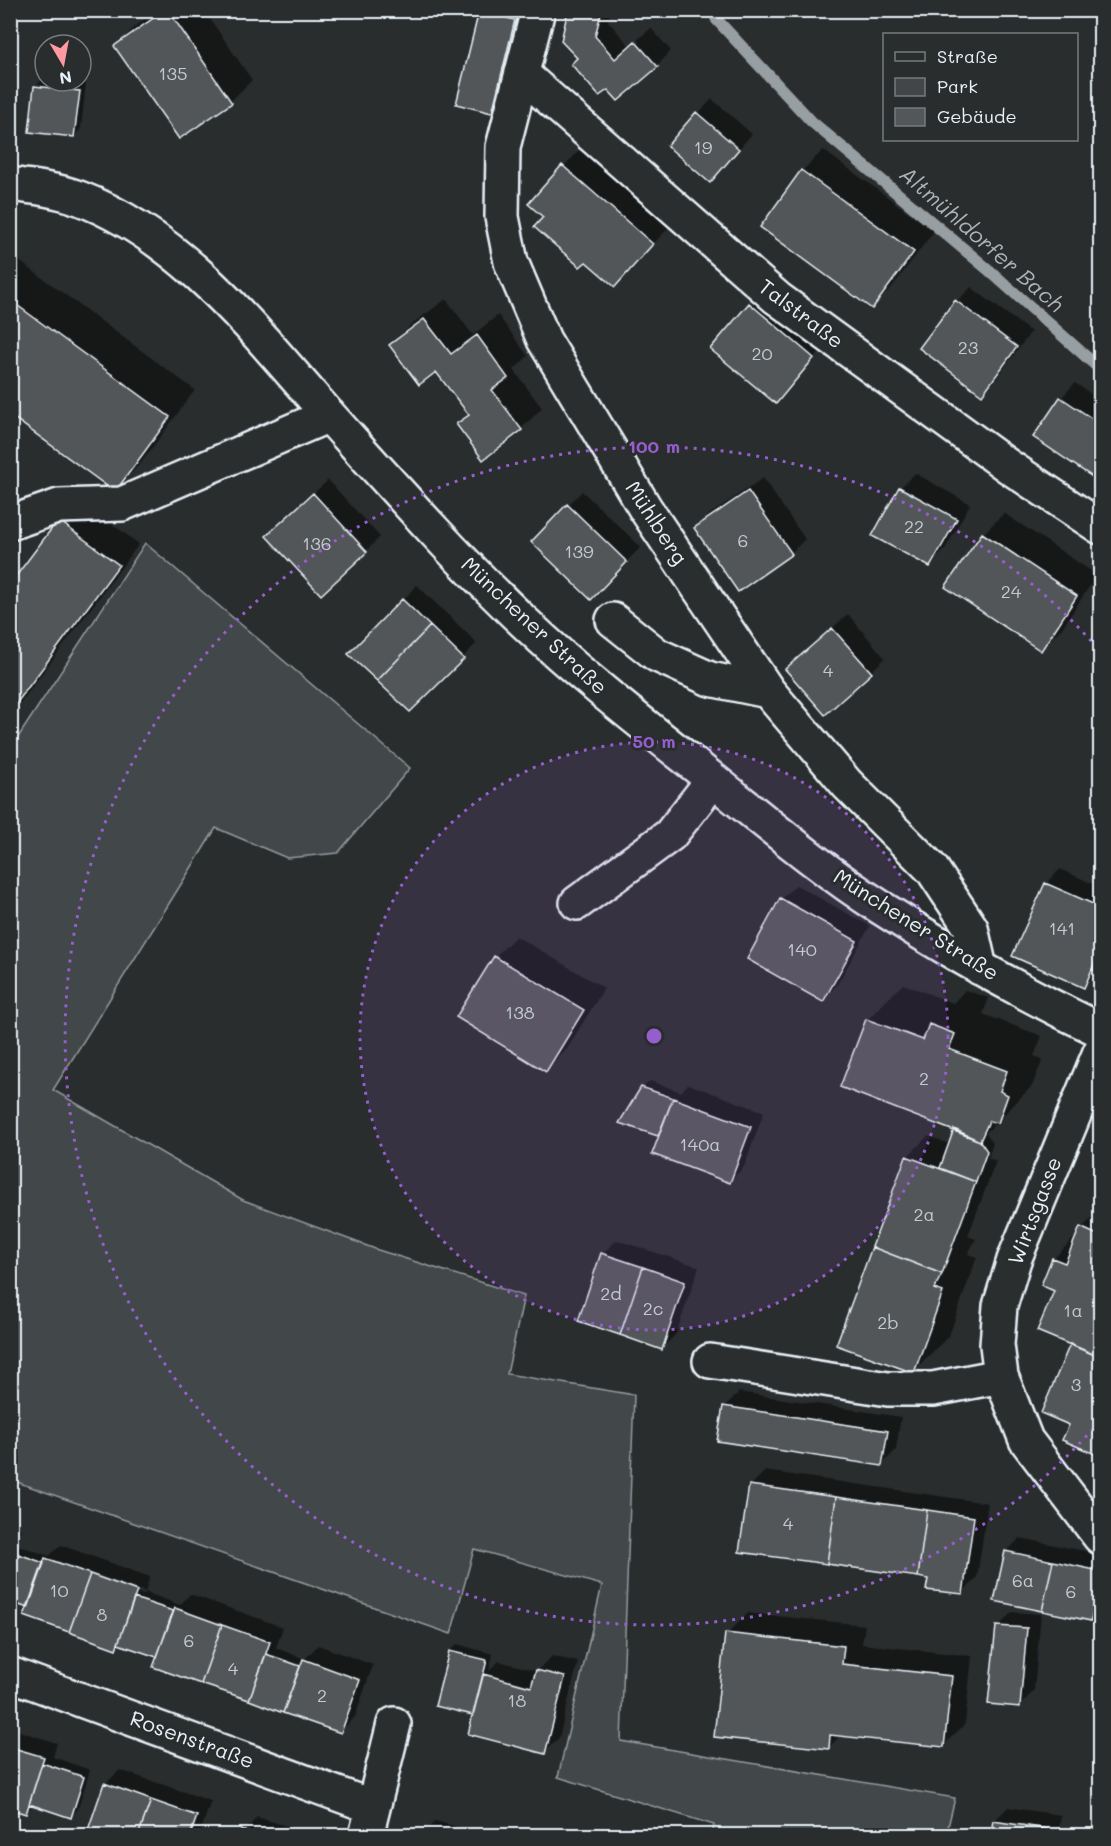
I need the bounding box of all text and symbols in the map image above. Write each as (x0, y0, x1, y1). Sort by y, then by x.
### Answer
north arrow (33, 33, 93, 93)
legend (883, 33, 1078, 141)
text: Straße (937, 44, 998, 68)
house number: 135 (158, 61, 188, 85)
text: N (58, 67, 74, 90)
text: Park (937, 74, 978, 98)
text: Gebäude (937, 104, 1017, 128)
house number: 19 (694, 135, 713, 159)
water label: Altmühldorfer Bach (894, 159, 1071, 318)
street label: Talstraße (754, 272, 850, 354)
house number: 23 (958, 335, 978, 359)
house number: 20 (751, 341, 773, 365)
text: 100 m (628, 434, 680, 458)
street label: Mühlberg (620, 475, 694, 569)
house number: 22 (904, 514, 924, 538)
house number: 6 (738, 528, 748, 552)
house number: 136 (302, 531, 332, 555)
house number: 139 (564, 539, 594, 563)
street label: Münchener Straße (456, 550, 614, 700)
house number: 24 (1001, 579, 1022, 603)
house number: 4 (823, 658, 834, 682)
text: 50 m (633, 729, 675, 753)
street label: Münchener Straße (829, 862, 1004, 986)
house number: 141 (1049, 916, 1075, 940)
house number: 140 (787, 937, 817, 961)
house number: 138 (505, 1000, 535, 1024)
centre of rings (644, 1026, 664, 1046)
house number: 2 (919, 1066, 929, 1090)
house number: 140a (680, 1132, 720, 1156)
street label: Wirtsgasse (1001, 1153, 1067, 1268)
house number: 2a (913, 1202, 935, 1226)
house number: 2d (600, 1281, 622, 1305)
house number: 2c (643, 1296, 663, 1320)
house number: 1a (1063, 1298, 1083, 1322)
house number: 2b (877, 1310, 899, 1334)
house number: 3 (1071, 1372, 1081, 1396)
house number: 4 (783, 1511, 794, 1535)
house number: 6a (1012, 1568, 1034, 1592)
house number: 10 (49, 1578, 69, 1602)
house number: 6 (1066, 1579, 1076, 1603)
house number: 8 (97, 1602, 108, 1626)
house number: 6 (184, 1628, 194, 1652)
house number: 4 (228, 1656, 239, 1680)
house number: 2 (317, 1683, 327, 1707)
house number: 18 (508, 1688, 527, 1712)
street label: Rosenstraße (127, 1704, 258, 1774)

